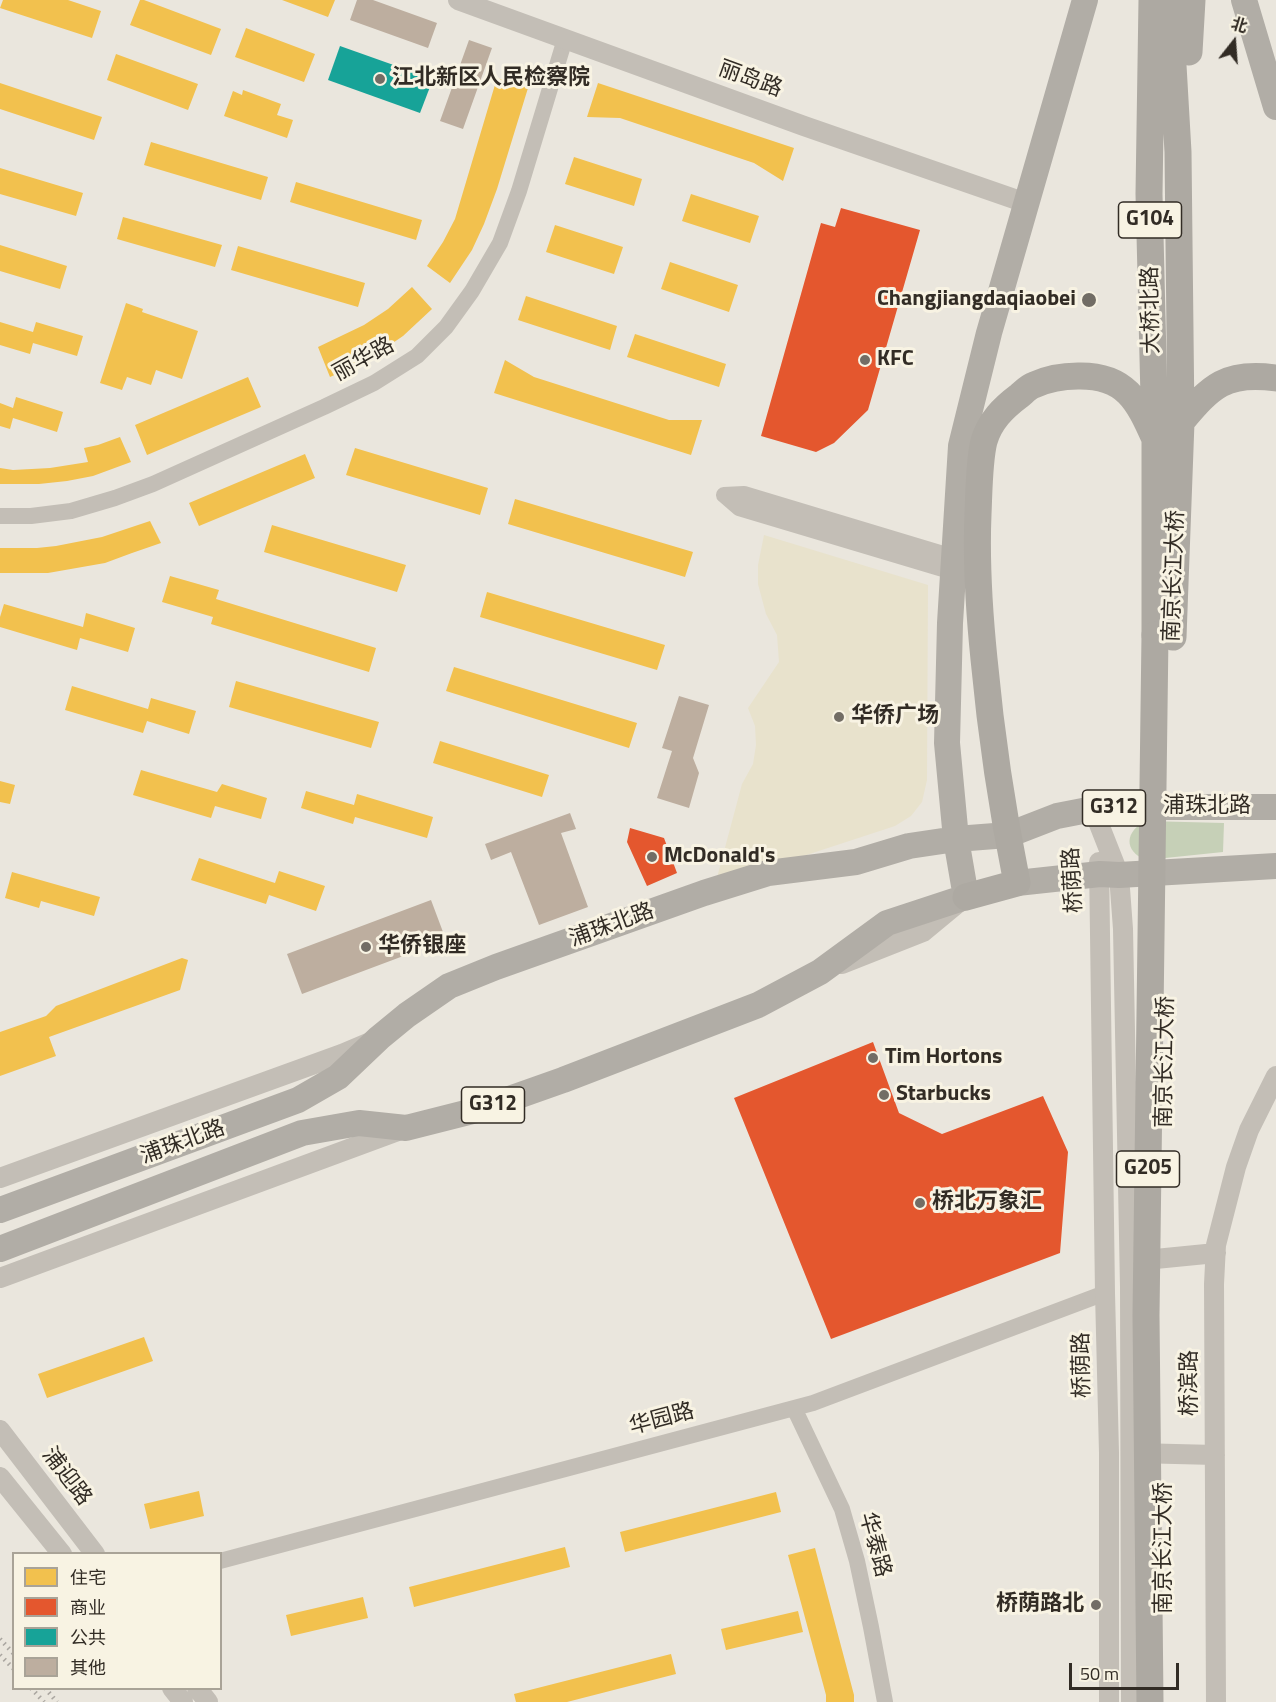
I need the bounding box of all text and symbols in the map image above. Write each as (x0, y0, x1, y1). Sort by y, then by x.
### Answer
text: 北 (1228, 11, 1250, 39)
north arrow (1204, 12, 1264, 72)
street label: 丽岛路 (714, 56, 786, 104)
place label: 江北新区人民检察院 (392, 66, 590, 92)
marker: 江北新区人民检察院 (373, 72, 387, 86)
road number: G104 (1118, 202, 1182, 238)
street label: 大桥北路 (1138, 266, 1166, 354)
place label: Changjiangdaqiaobei (877, 287, 1076, 313)
marker: Changjiangdaqiaobei (1080, 291, 1098, 309)
street label: 丽华路 (329, 332, 399, 388)
place label: KFC (877, 347, 914, 373)
marker: KFC (858, 353, 872, 367)
street label: 南京长江大桥 (1160, 510, 1190, 642)
place label: 华侨广场 (851, 704, 939, 730)
marker: 华侨广场 (832, 710, 846, 724)
road number: G312 (1082, 790, 1146, 826)
street label: 浦珠北路 (1163, 794, 1251, 820)
place label: McDonald's (664, 844, 775, 870)
street label: 桥荫路 (1059, 846, 1089, 914)
marker: McDonald's (645, 850, 659, 864)
street label: 浦珠北路 (566, 899, 658, 953)
place label: 华侨银座 (378, 934, 466, 960)
marker: 华侨银座 (359, 940, 373, 954)
street label: 南京长江大桥 (1152, 996, 1180, 1128)
place label: Tim Hortons (885, 1045, 1002, 1071)
marker: Tim Hortons (866, 1051, 880, 1065)
place label: Starbucks (896, 1082, 991, 1108)
road number: G312 (462, 1087, 524, 1123)
marker: Starbucks (877, 1088, 891, 1102)
street label: 浦珠北路 (137, 1116, 229, 1170)
road number: G205 (1116, 1151, 1180, 1187)
place label: 桥北万象汇 (932, 1190, 1042, 1216)
marker: 桥北万象汇 (913, 1196, 927, 1210)
street label: 桥荫路 (1069, 1332, 1097, 1398)
street label: 桥滨路 (1178, 1350, 1204, 1416)
street label: 华园路 (627, 1399, 697, 1441)
street label: 浦迎路 (36, 1443, 96, 1511)
street label: 南京长江大桥 (1152, 1482, 1178, 1614)
street label: 华泰路 (853, 1510, 895, 1580)
legend (12, 1552, 222, 1690)
text: 住宅 (70, 1564, 106, 1591)
place label: 桥荫路北 (996, 1592, 1084, 1618)
text: 商业 (70, 1594, 106, 1621)
marker: 桥荫路北 (1089, 1598, 1103, 1612)
text: 公共 (70, 1624, 106, 1651)
scale bar (1072, 1651, 1182, 1689)
text: 其他 (70, 1654, 106, 1681)
text: 50 m (1080, 1660, 1119, 1687)

